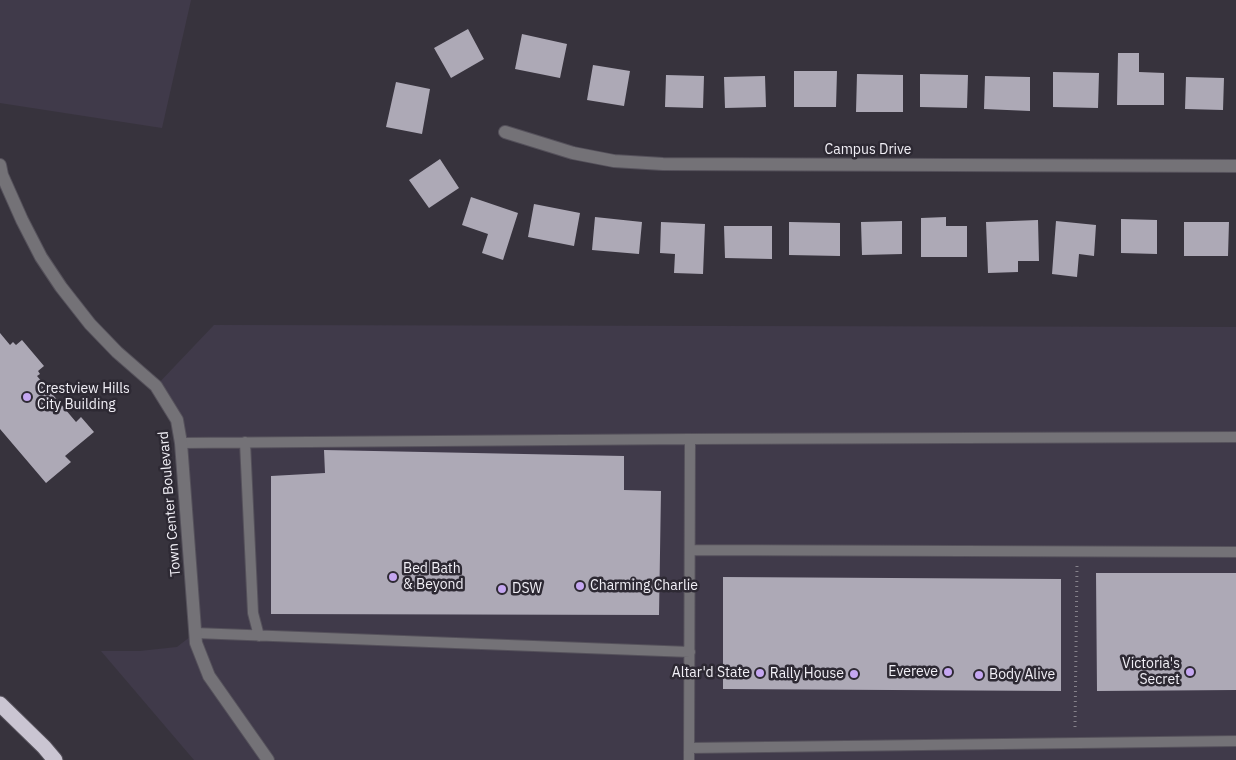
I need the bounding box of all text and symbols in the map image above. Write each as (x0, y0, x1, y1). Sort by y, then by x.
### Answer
street label: Campus Drive (824, 142, 912, 158)
place label: Crestview Hills City Building (37, 381, 130, 414)
marker: Crestview Hills City Building (21, 391, 33, 403)
street label: Town Center Boulevard (155, 431, 185, 577)
place label: Bed Bath & Beyond (403, 561, 464, 594)
marker: Bed Bath & Beyond (387, 571, 399, 583)
place label: Charming Charlie (590, 578, 698, 594)
marker: Charming Charlie (574, 580, 586, 592)
place label: DSW (512, 581, 542, 597)
marker: DSW (496, 583, 508, 595)
place label: Victoria's Secret (1122, 656, 1180, 689)
place label: Evereve (888, 664, 938, 680)
place label: Altar'd State (672, 665, 750, 681)
place label: Rally House (770, 666, 844, 682)
marker: Evereve (942, 666, 954, 678)
marker: Victoria's Secret (1184, 666, 1196, 678)
marker: Altar'd State (754, 667, 766, 679)
place label: Body Alive (989, 667, 1055, 683)
marker: Rally House (848, 668, 860, 680)
marker: Body Alive (973, 669, 985, 681)

